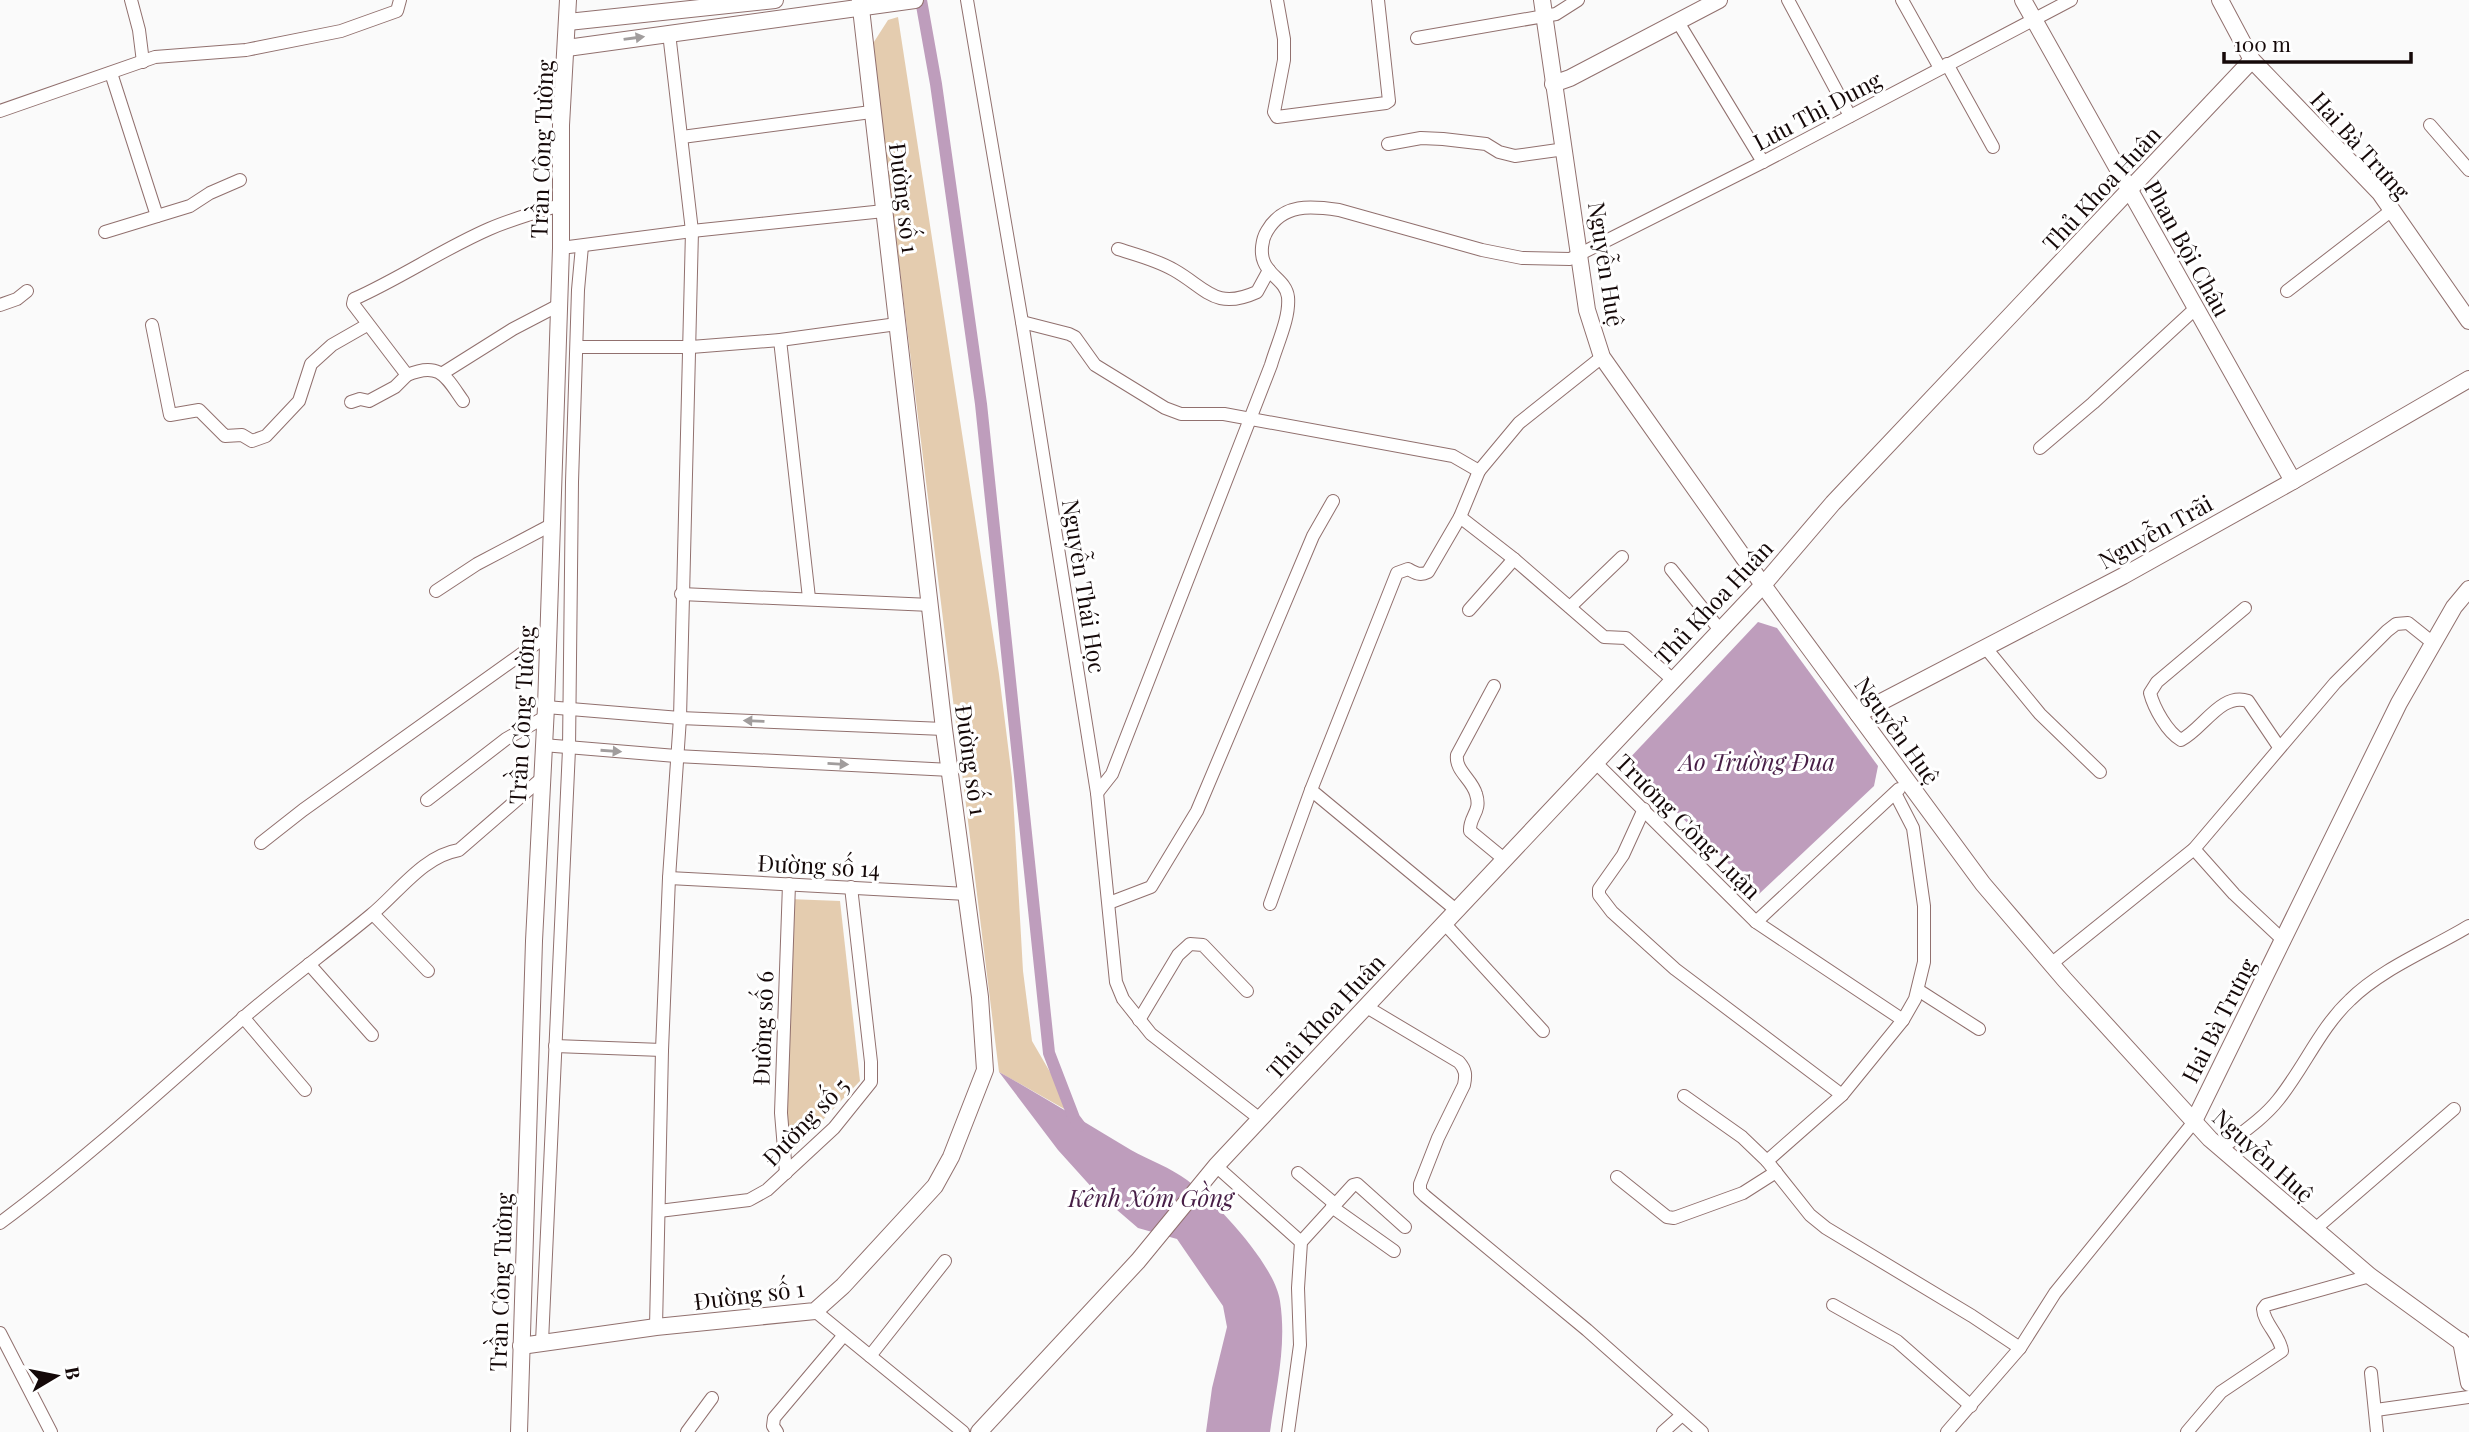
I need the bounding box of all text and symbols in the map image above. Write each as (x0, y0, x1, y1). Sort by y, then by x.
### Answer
scale bar (2224, 21, 2411, 65)
text: 100 m (2234, 29, 2291, 57)
one-way arrow (623, 33, 645, 44)
street label: Trần Công Tường (522, 59, 560, 239)
street label: Lưu Thị Dung (1747, 63, 1887, 157)
street label: Hai Bà Trưng (2304, 84, 2418, 206)
street label: Thủ Khoa Huân (2035, 119, 2167, 257)
street label: Đường số 1 (883, 141, 927, 256)
street label: Phan Bội Châu (2138, 174, 2238, 322)
street label: Nguyễn Huệ (1582, 199, 1632, 329)
street label: Nguyễn Trãi (2092, 487, 2218, 575)
street label: Nguyễn Thái Học (1056, 497, 1114, 675)
street label: Thủ Khoa Huân (1647, 533, 1779, 671)
street label: Trần Công Tường (501, 625, 541, 805)
street label: Nguyễn Huệ (1848, 670, 1948, 790)
street label: Đường số 1 (949, 703, 995, 818)
one-way arrow (742, 716, 764, 727)
water label: Ao Trường Đua (1676, 745, 1835, 777)
one-way arrow (600, 746, 622, 757)
street label: Trương Công Luận (1610, 747, 1769, 906)
one-way arrow (827, 759, 849, 770)
street label: Đường số 14 (757, 846, 881, 884)
street label: Thủ Khoa Huân (1259, 947, 1391, 1085)
street label: Hai Bà Trưng (2173, 953, 2263, 1087)
street label: Đường số 6 (745, 970, 779, 1086)
street label: Đường số 5 (755, 1070, 855, 1172)
street label: Nguyễn Huệ (2207, 1101, 2321, 1209)
water label: Kênh Xóm Gồng (1067, 1180, 1236, 1213)
street label: Trần Công Tường (481, 1192, 519, 1372)
street label: Đường số 1 (692, 1272, 807, 1316)
north arrow (21, 1341, 91, 1411)
text: B (60, 1364, 88, 1382)

